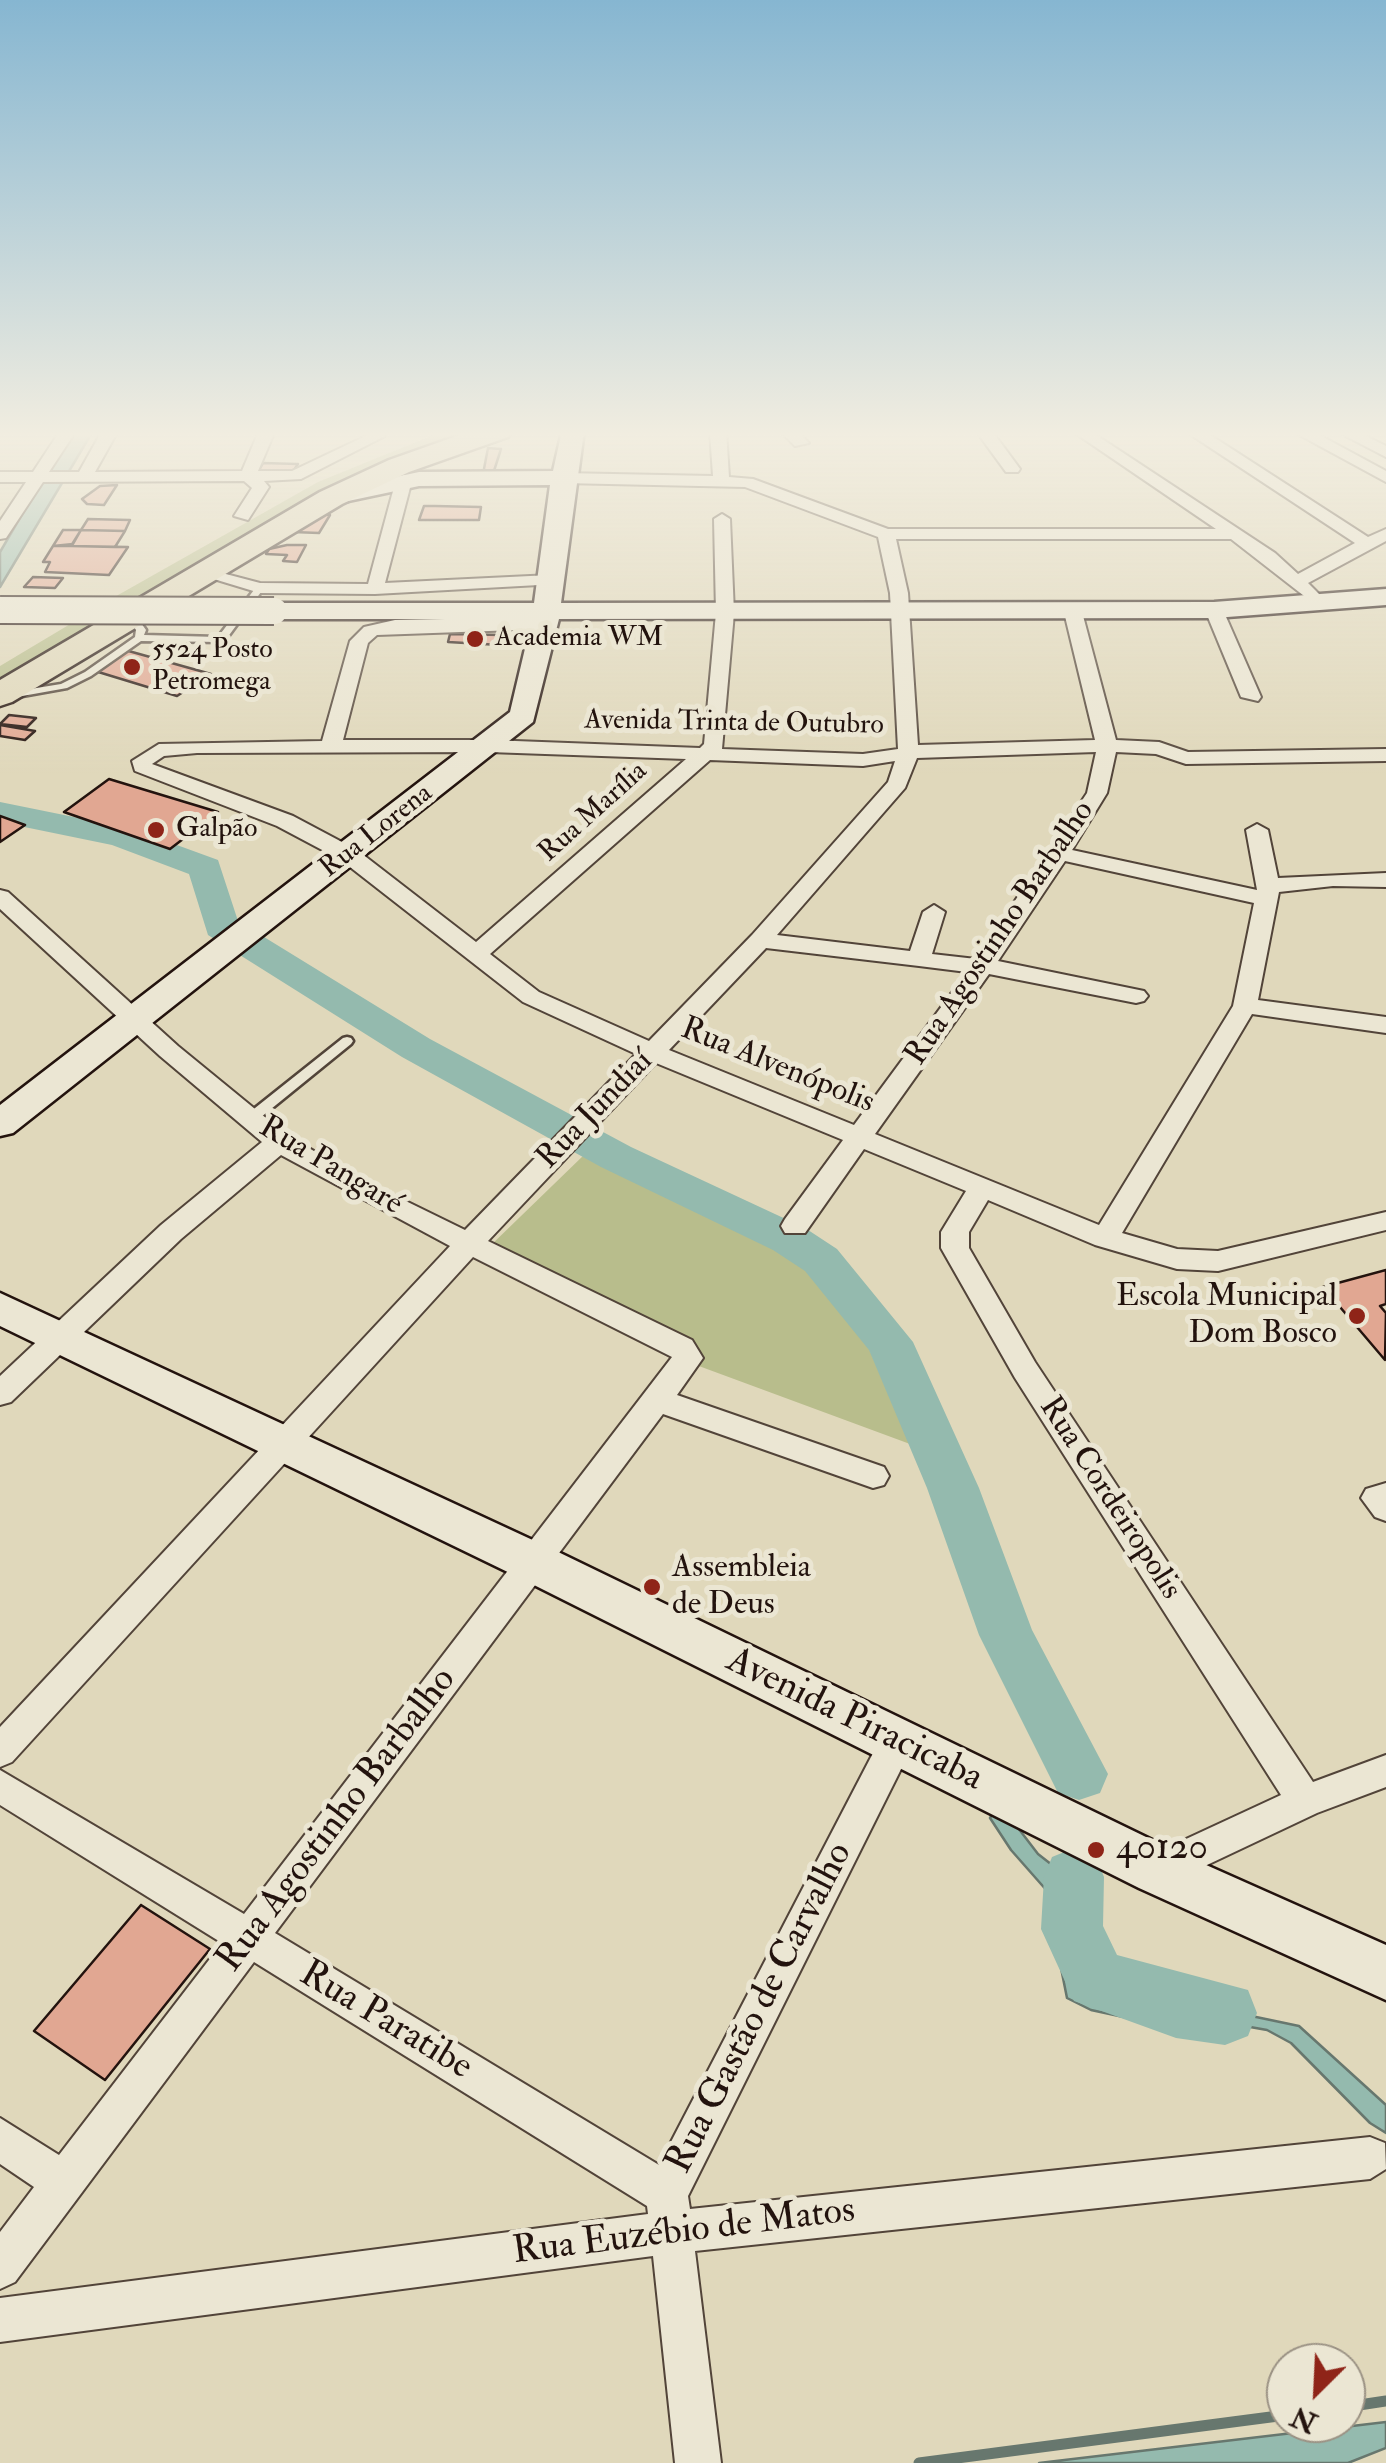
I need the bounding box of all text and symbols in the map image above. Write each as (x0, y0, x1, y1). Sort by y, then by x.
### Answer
place label: Academia WM (495, 622, 663, 656)
marker: Academia WM (464, 628, 486, 650)
place label: 5524 Posto Petromega (152, 634, 273, 700)
marker: 5524 Posto Petromega (121, 656, 143, 678)
street label: Avenida Trinta de Outubro (584, 705, 884, 743)
street label: Rua Marília (533, 756, 655, 870)
street label: Rua Lorena (314, 778, 440, 886)
street label: Rua Agostinho Barbalho (898, 794, 1104, 1074)
place label: Galpão (176, 813, 257, 847)
marker: Galpão (145, 819, 167, 841)
street label: Rua Alvenópolis (675, 1011, 879, 1123)
street label: Rua Jundiaí (530, 1044, 662, 1178)
street label: Rua Pangaré (251, 1109, 409, 1225)
place label: Escola Municipal Dom Bosco (1116, 1279, 1337, 1354)
marker: Escola Municipal Dom Bosco (1346, 1305, 1368, 1327)
street label: Rua Cordeiropolis (1029, 1391, 1189, 1607)
place label: Assembleia de Deus (672, 1550, 811, 1625)
marker: Assembleia de Deus (641, 1576, 663, 1598)
street label: Avenida Piracicaba (718, 1639, 990, 1803)
street label: Rua Agostinho Barbalho (209, 1660, 467, 1982)
place label: 40120 (1116, 1827, 1208, 1873)
street label: Rua Gastão de Carvalho (658, 1836, 864, 2182)
marker: 40120 (1085, 1839, 1107, 1861)
street label: Rua Paratibe (290, 1953, 480, 2091)
street label: Rua Euzébio de Matos (510, 2189, 858, 2277)
north arrow (1266, 2343, 1366, 2443)
text: N (1286, 2398, 1323, 2440)

